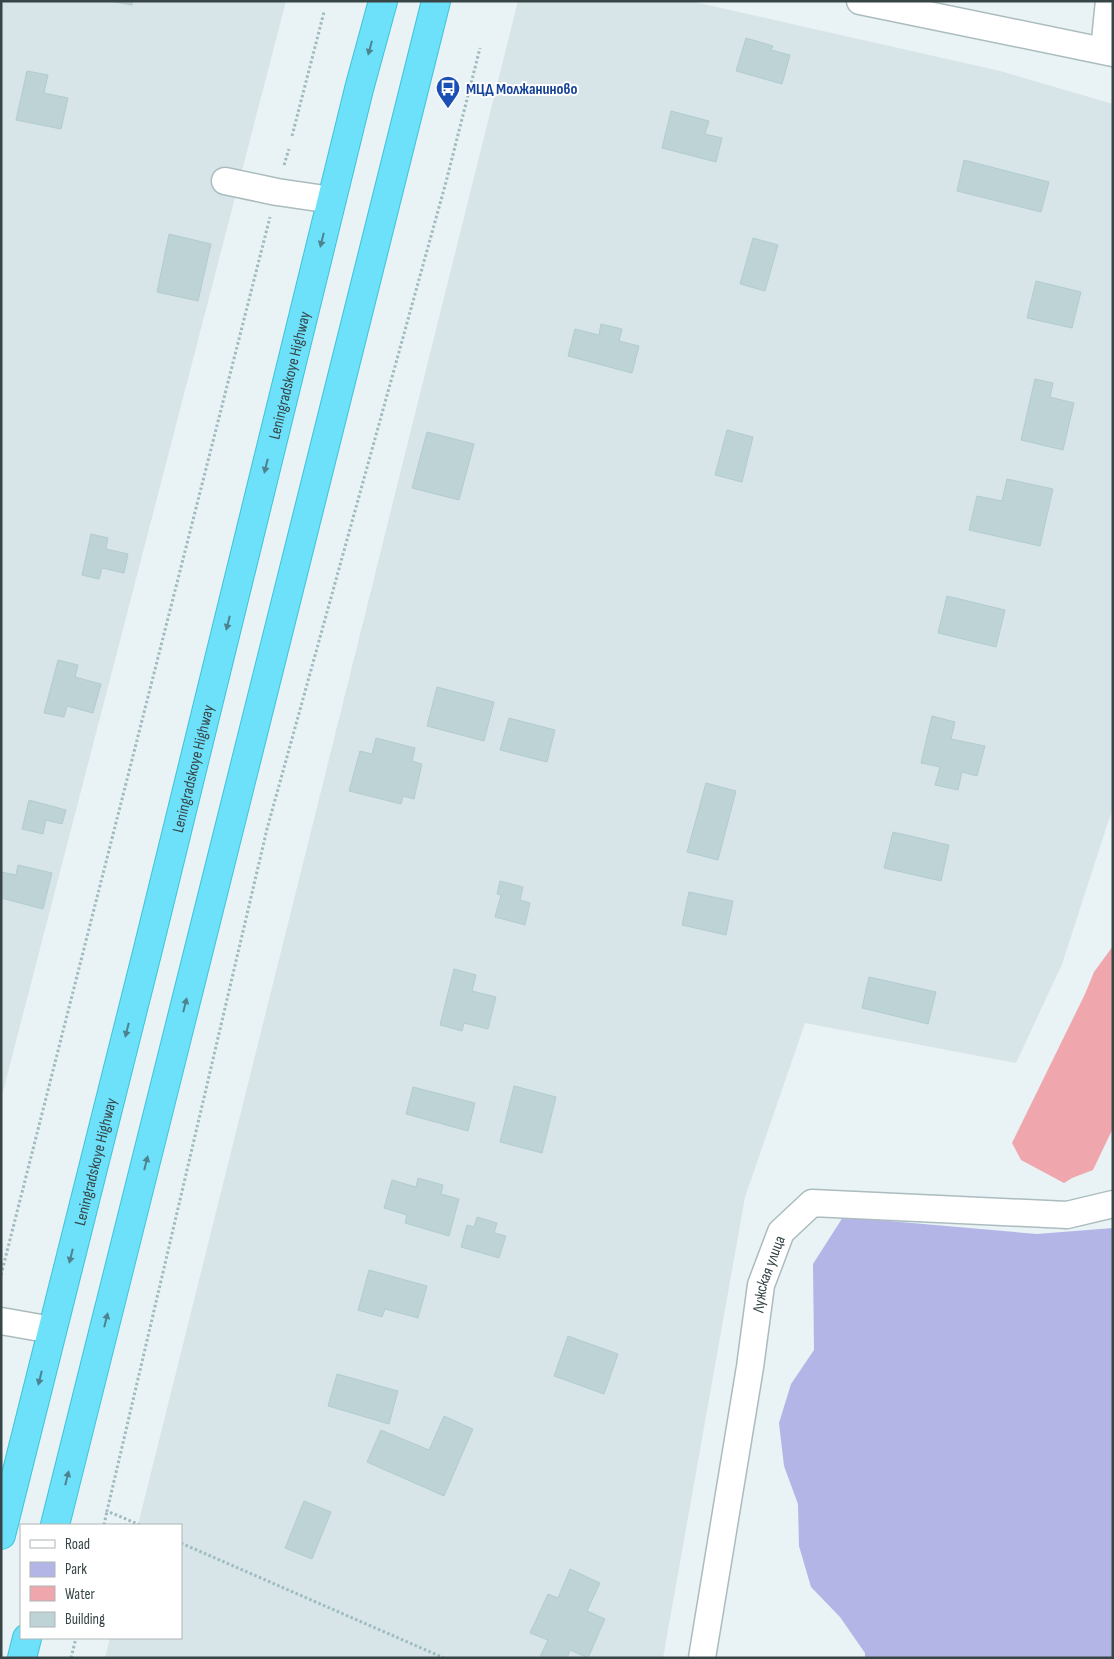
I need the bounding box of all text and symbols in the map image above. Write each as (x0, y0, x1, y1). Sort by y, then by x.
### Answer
one-way arrow (366, 41, 374, 56)
bus stop icon: МЦД Молжаниново (435, 75, 461, 109)
place label: МЦД Молжаниново (466, 80, 578, 99)
one-way arrow (318, 232, 326, 247)
street label: Leningradskoye Highway (265, 310, 315, 441)
one-way arrow (262, 458, 270, 473)
one-way arrow (223, 616, 231, 631)
street label: Leningradskoye Highway (169, 703, 219, 835)
one-way arrow (181, 997, 189, 1012)
one-way arrow (123, 1023, 131, 1038)
street label: Leningradskoye Highway (71, 1096, 121, 1228)
one-way arrow (142, 1155, 150, 1170)
street label: Лужская улица (749, 1233, 790, 1315)
one-way arrow (66, 1248, 74, 1263)
one-way arrow (102, 1313, 110, 1328)
one-way arrow (36, 1370, 44, 1385)
one-way arrow (63, 1470, 71, 1485)
legend (20, 1524, 182, 1639)
text: Road (65, 1535, 90, 1554)
text: Park (65, 1560, 87, 1579)
text: Water (65, 1585, 96, 1604)
text: Building (65, 1610, 105, 1629)

